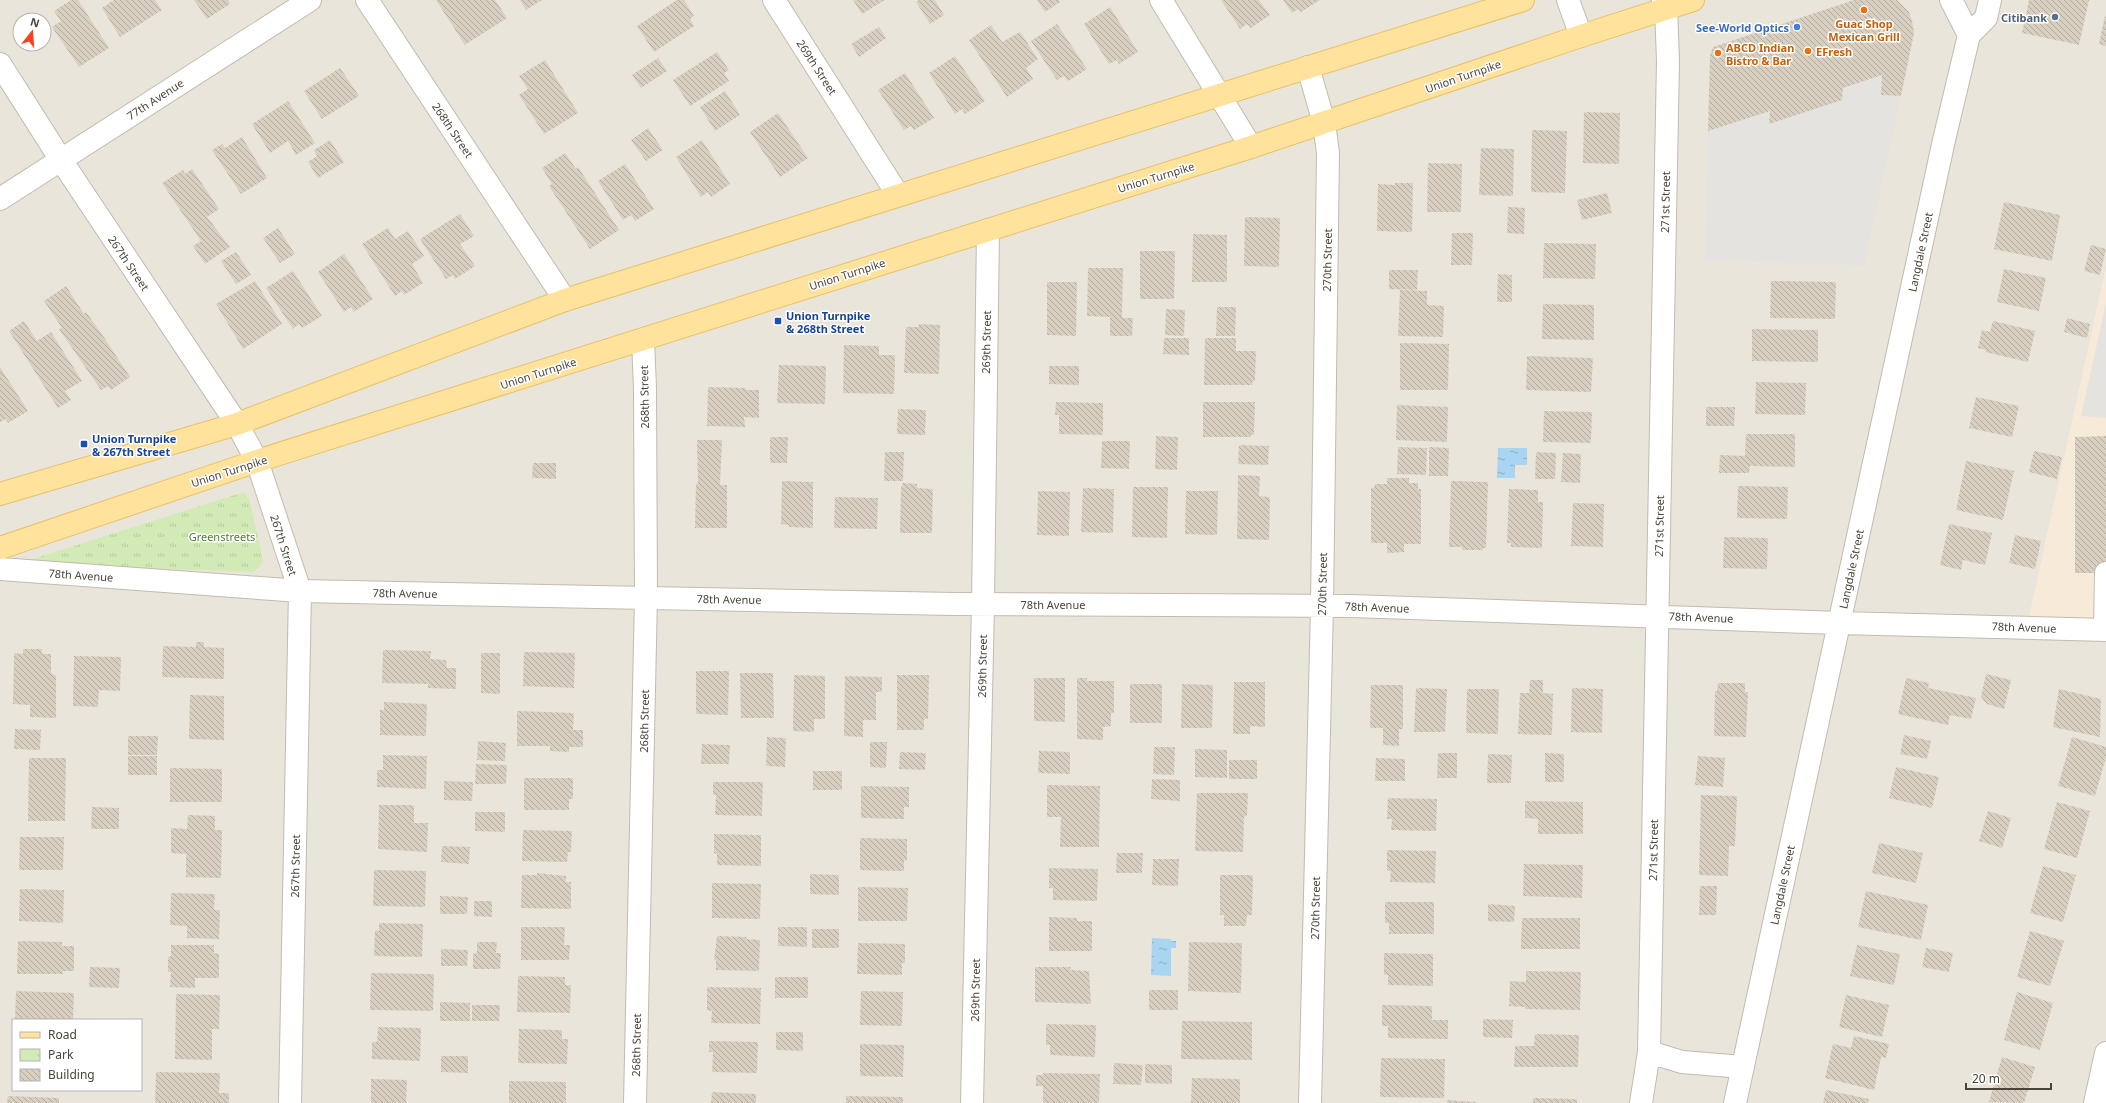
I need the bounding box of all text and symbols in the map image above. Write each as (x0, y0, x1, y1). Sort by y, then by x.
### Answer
marker: Guac Shop Mexican Grill (1859, 5, 1869, 15)
place label: Citibank (2001, 10, 2047, 25)
north arrow (12, 12, 52, 52)
marker: Citibank (2050, 12, 2060, 22)
text: N (29, 13, 42, 30)
place label: Guac Shop Mexican Grill (1828, 16, 1900, 44)
place label: See-World Optics (1696, 20, 1789, 35)
marker: See-World Optics (1792, 22, 1802, 32)
street label: 269th Street (793, 36, 841, 98)
place label: ABCD Indian Bistro & Bar (1726, 40, 1794, 68)
place label: EFresh (1816, 44, 1852, 59)
marker: EFresh (1803, 46, 1813, 56)
marker: ABCD Indian Bistro & Bar (1713, 48, 1723, 58)
street label: Union Turnpike (1423, 56, 1503, 96)
street label: 77th Avenue (124, 75, 186, 123)
street label: 268th Street (429, 100, 477, 160)
street label: Union Turnpike (1116, 158, 1196, 196)
street label: 271st Street (1657, 171, 1673, 233)
street label: Langdale Street (1904, 211, 1936, 293)
street label: 270th Street (1319, 228, 1335, 292)
street label: 267th Street (105, 233, 153, 293)
street label: Union Turnpike (807, 255, 887, 293)
place label: Union Turnpike & 268th Street (786, 308, 871, 336)
street label: 269th Street (978, 310, 994, 374)
marker: Union Turnpike & 268th Street (773, 316, 783, 326)
street label: Union Turnpike (498, 354, 578, 392)
street label: 268th Street (636, 365, 652, 429)
place label: Union Turnpike & 267th Street (92, 431, 177, 459)
marker: Union Turnpike & 267th Street (79, 439, 89, 449)
street label: Union Turnpike (189, 452, 269, 490)
street label: 271st Street (1651, 495, 1667, 557)
street label: 267th Street (267, 513, 301, 577)
street label: Langdale Street (1835, 528, 1867, 610)
park label: Greenstreets (189, 529, 255, 544)
street label: 270th Street (1314, 552, 1330, 616)
street label: 78th Avenue (48, 565, 114, 585)
street label: 78th Avenue (372, 585, 438, 601)
street label: 78th Avenue (696, 591, 762, 607)
street label: 78th Avenue (1021, 597, 1085, 612)
street label: 78th Avenue (1344, 598, 1410, 616)
street label: 78th Avenue (1668, 608, 1734, 626)
street label: 78th Avenue (1991, 618, 2057, 636)
street label: 269th Street (974, 634, 990, 698)
street label: 268th Street (636, 689, 652, 753)
street label: 271st Street (1645, 819, 1661, 881)
street label: 267th Street (287, 834, 303, 898)
street label: Langdale Street (1766, 844, 1798, 926)
street label: 270th Street (1307, 876, 1323, 940)
street label: 269th Street (967, 958, 983, 1022)
street label: 268th Street (628, 1013, 644, 1077)
legend (12, 1019, 142, 1091)
text: Road (48, 1026, 77, 1043)
text: Park (48, 1046, 74, 1063)
scale bar (1966, 1065, 2051, 1091)
text: Building (48, 1066, 95, 1083)
text: 20 m (1972, 1070, 2000, 1087)

